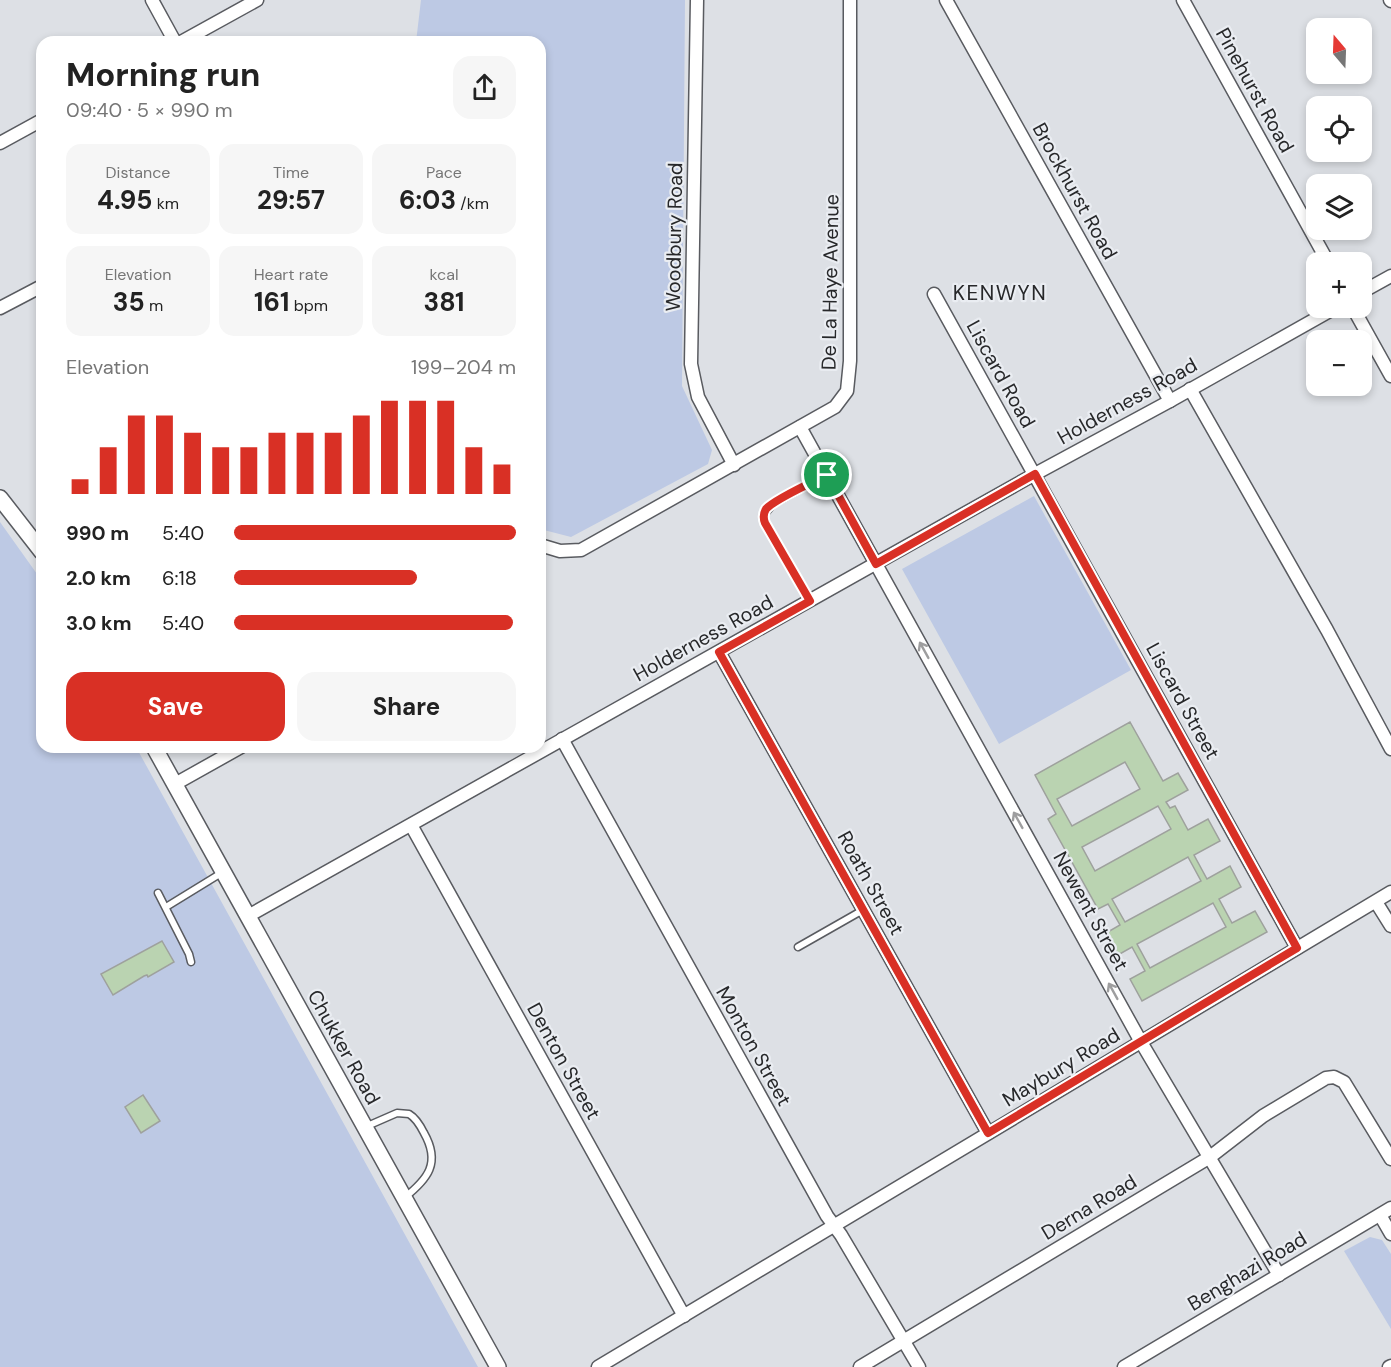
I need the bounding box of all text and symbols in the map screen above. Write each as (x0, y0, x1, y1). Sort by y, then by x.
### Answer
north arrow (1306, 18, 1372, 84)
map controls (1306, 18, 1372, 396)
street label: Pinehurst Road (1210, 23, 1300, 157)
text: Morning run (66, 53, 260, 96)
button: share (453, 56, 516, 119)
button: locate (1306, 96, 1372, 162)
text: 09:40 · 5 × 990 m (66, 97, 232, 123)
street label: Brockhurst Road (1027, 118, 1123, 264)
text: Distance (106, 162, 170, 183)
text: Time (273, 162, 309, 183)
text: Pace (426, 162, 462, 183)
street label: Woodbury Road (660, 162, 688, 312)
button: layers (1306, 174, 1372, 240)
text: 4.95 (97, 183, 152, 217)
text: 29:57 (257, 183, 325, 217)
text: 6:03 (399, 183, 456, 217)
text: km (152, 193, 179, 214)
text: /km (456, 193, 489, 214)
street label: De La Haye Avenue (815, 194, 845, 370)
button: + (1306, 252, 1372, 318)
text: Elevation (105, 264, 171, 285)
text: Heart rate (254, 264, 328, 285)
text: kcal (430, 264, 458, 285)
district label: KENWYN (953, 279, 1047, 307)
text: 35 (113, 285, 145, 319)
text: 161 (254, 285, 289, 319)
text: 381 (423, 285, 465, 319)
text: m (145, 295, 163, 316)
text: bpm (289, 295, 328, 316)
street label: Liscard Road (961, 316, 1041, 432)
button: − (1306, 330, 1372, 396)
street label: Holderness Road (1052, 352, 1202, 450)
text: Elevation (66, 354, 149, 380)
text: 199–204 m (411, 354, 516, 380)
pin (801, 449, 852, 500)
icon: arrive (810, 458, 843, 491)
text: 990 m (66, 520, 129, 546)
text: 5:40 (162, 520, 204, 546)
text: 2.0 km (66, 565, 131, 591)
text: 6:18 (162, 565, 197, 591)
street label: Holderness Road (628, 589, 778, 687)
text: 3.0 km (66, 610, 131, 636)
text: 5:40 (162, 610, 204, 636)
street label: Liscard Street (1140, 638, 1226, 764)
one-way arrow (918, 641, 929, 659)
button: Save (66, 672, 285, 741)
button: Share (297, 672, 516, 741)
one-way arrow (1012, 812, 1024, 829)
street label: Roath Street (832, 826, 910, 940)
street label: Newent Street (1048, 847, 1135, 975)
street label: Monton Street (710, 982, 798, 1111)
one-way arrow (1107, 982, 1118, 1000)
street label: Chukker Road (302, 985, 386, 1109)
street label: Denton Street (521, 998, 607, 1124)
street label: Maybury Road (997, 1022, 1125, 1112)
street label: Derna Road (1037, 1168, 1141, 1246)
street label: Benghazi Road (1183, 1225, 1311, 1317)

